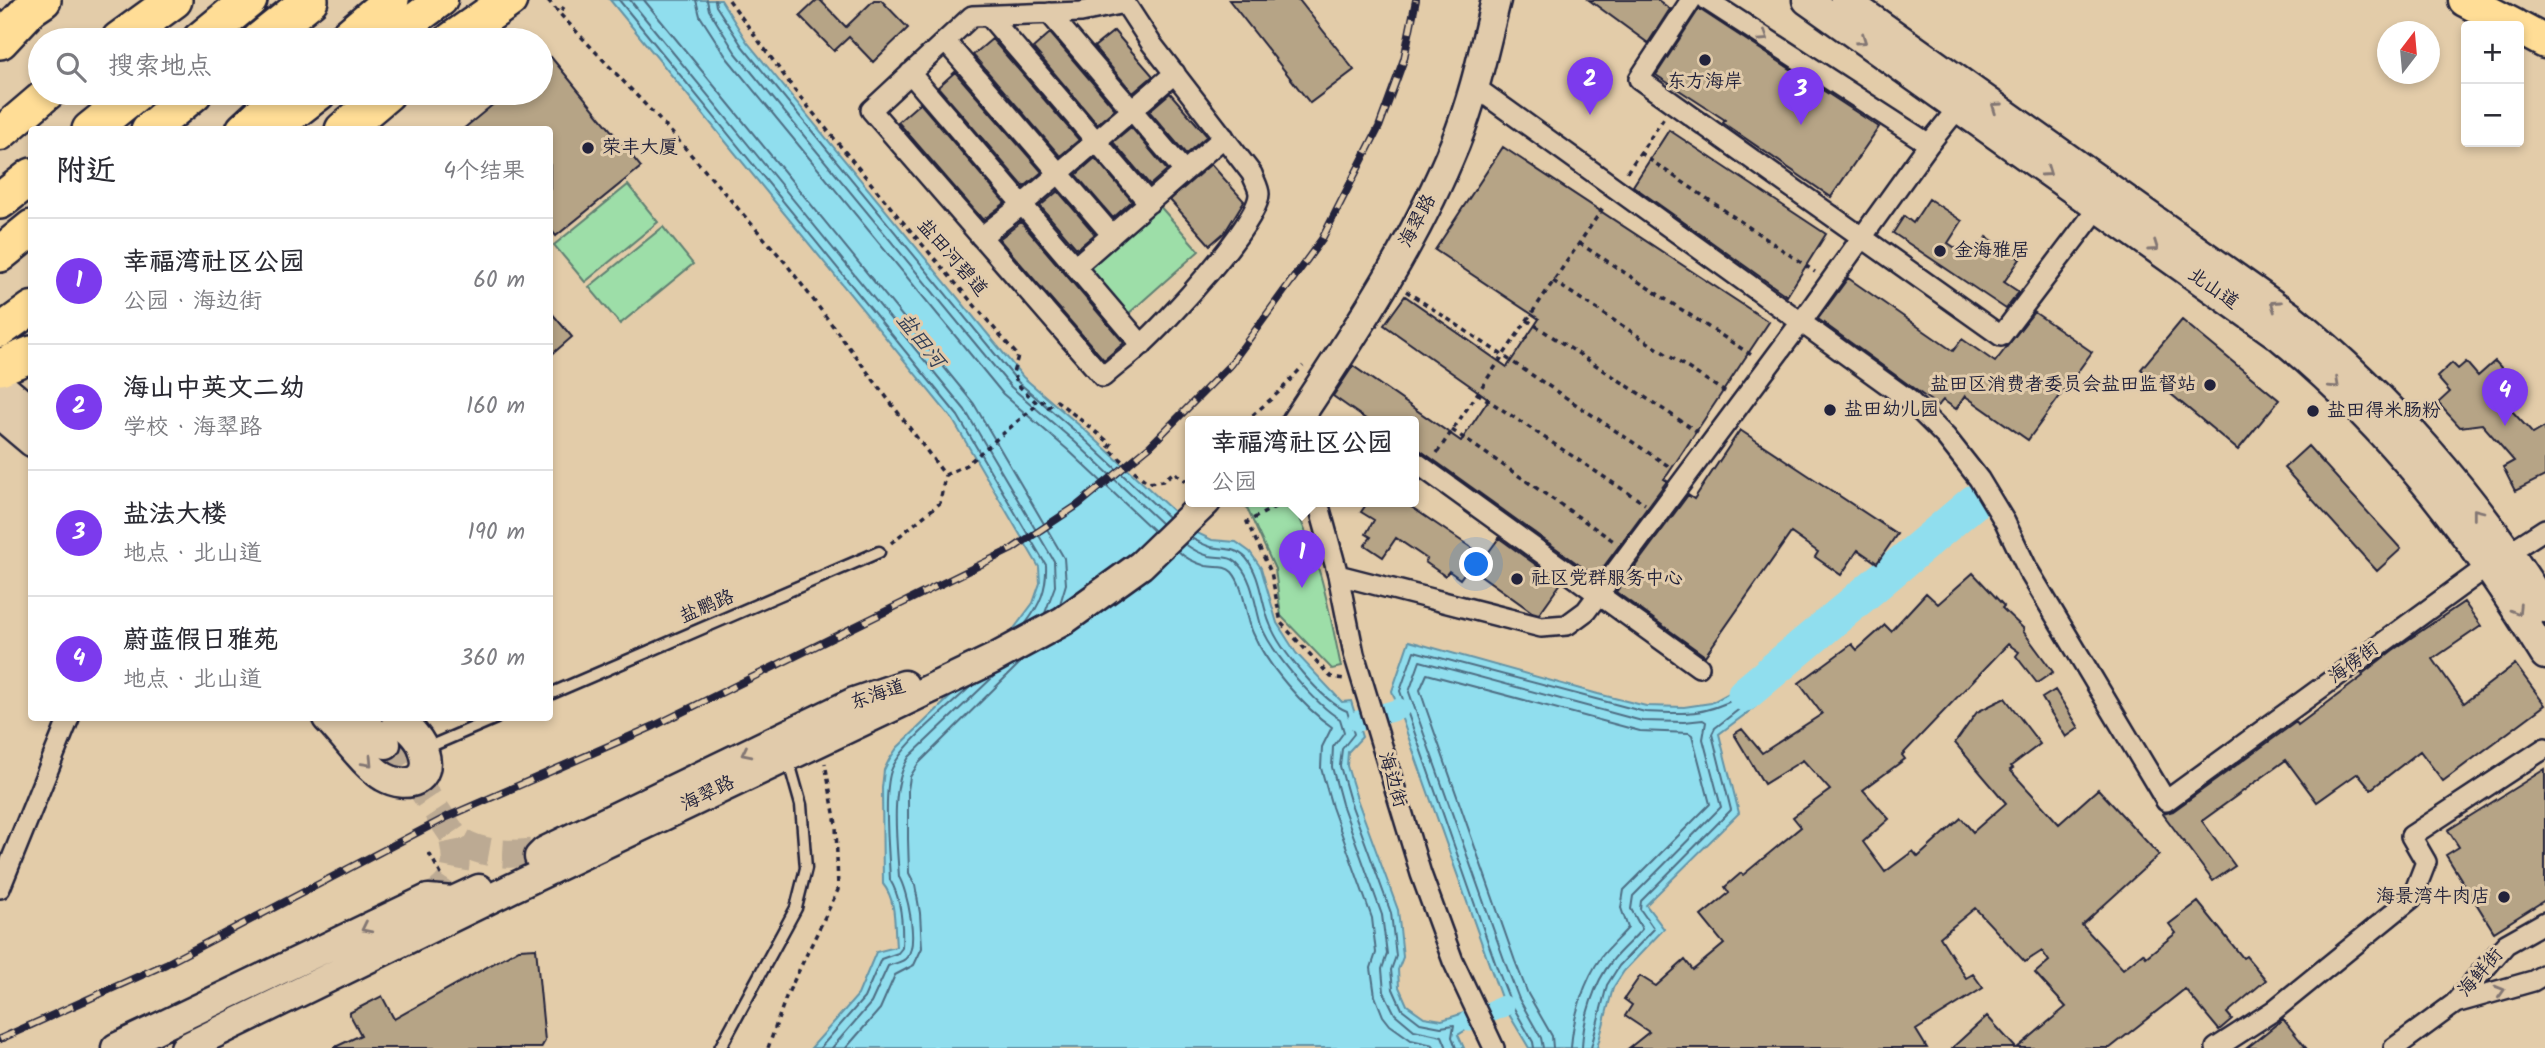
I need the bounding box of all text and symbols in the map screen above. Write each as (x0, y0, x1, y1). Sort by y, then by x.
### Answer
north arrow (2377, 21, 2440, 84)
map controls (2461, 21, 2524, 147)
button: + (2461, 21, 2524, 84)
search box (28, 28, 553, 105)
one-way arrow (1756, 29, 1769, 41)
one-way arrow (1854, 31, 1867, 44)
text: 搜索地点 (108, 46, 212, 88)
icon: search (52, 48, 90, 86)
marker: 东方海岸 (1697, 52, 1713, 68)
pin: 2 (1567, 57, 1613, 115)
place label: 东方海岸 (1667, 67, 1743, 97)
pin: 3 (1778, 67, 1824, 125)
button: − (2461, 84, 2524, 147)
one-way arrow (1991, 103, 2004, 115)
place label: 荣丰大厦 (602, 133, 678, 163)
marker: 荣丰大厦 (580, 140, 596, 156)
text: 附近 (56, 148, 116, 196)
text: 4个结果 (443, 154, 525, 190)
one-way arrow (2039, 163, 2052, 176)
street label: 海翠路 (1391, 189, 1445, 253)
street label: 盐田河碧道 (910, 212, 994, 304)
place label: 金海雅居 (1954, 236, 2030, 266)
one-way arrow (2146, 239, 2159, 251)
text: 幸福湾社区公园 (123, 242, 305, 284)
marker: 金海雅居 (1932, 243, 1948, 259)
street label: 北山道 (2181, 260, 2245, 318)
text: 1 (76, 263, 82, 299)
text: 60 m (473, 263, 525, 299)
text: 公园 · 海边街 (123, 284, 262, 320)
one-way arrow (2270, 301, 2283, 313)
water label: 盐田河 (888, 306, 954, 378)
text: 海山中英文二幼 (123, 368, 305, 410)
pin: 4 (2482, 368, 2528, 426)
place label: 盐田区消费者委员会盐田监督站 (1930, 370, 2196, 400)
one-way arrow (2327, 376, 2340, 389)
marker: 盐田区消费者委员会盐田监督站 (2202, 377, 2218, 393)
text: 2 (72, 389, 86, 425)
text: 160 m (466, 389, 525, 425)
place label: 盐田幼儿园 (1844, 395, 1939, 425)
place label: 盐田得米肠粉 (2327, 396, 2441, 426)
marker: 盐田幼儿园 (1822, 402, 1838, 418)
marker: 盐田得米肠粉 (2305, 403, 2321, 419)
text: 学校 · 海翠路 (123, 410, 262, 446)
popup (1185, 416, 1419, 507)
text: 幸福湾社区公园 (1211, 423, 1393, 465)
text: 公园 (1211, 465, 1257, 501)
text: 盐法大楼 (123, 494, 227, 536)
one-way arrow (2473, 508, 2486, 520)
text: 3 (73, 515, 85, 551)
text: 190 m (468, 515, 525, 551)
pin: 1 (1279, 530, 1325, 588)
text: 地点 · 北山道 (123, 536, 262, 572)
your location (1459, 547, 1493, 581)
place label: 社区党群服务中心 (1531, 564, 1683, 594)
marker: 社区党群服务中心 (1509, 571, 1525, 587)
street label: 盐鹏路 (675, 582, 739, 632)
one-way arrow (2509, 603, 2522, 616)
text: 蔚蓝假日雅苑 (123, 620, 279, 662)
street label: 海傍街 (2322, 634, 2386, 692)
text: 4 (73, 641, 85, 677)
text: 360 m (460, 641, 525, 677)
text: 地点 · 北山道 (123, 662, 262, 698)
street label: 东海道 (846, 672, 910, 718)
one-way arrow (741, 745, 753, 759)
street label: 海边街 (1369, 748, 1415, 812)
one-way arrow (359, 754, 372, 767)
street label: 海翠路 (676, 768, 740, 820)
place label: 海景湾牛肉店 (2376, 882, 2490, 912)
marker: 海景湾牛肉店 (2496, 889, 2512, 905)
one-way arrow (361, 920, 373, 934)
street label: 海鲜街 (2451, 942, 2511, 1004)
one-way arrow (2494, 984, 2506, 999)

